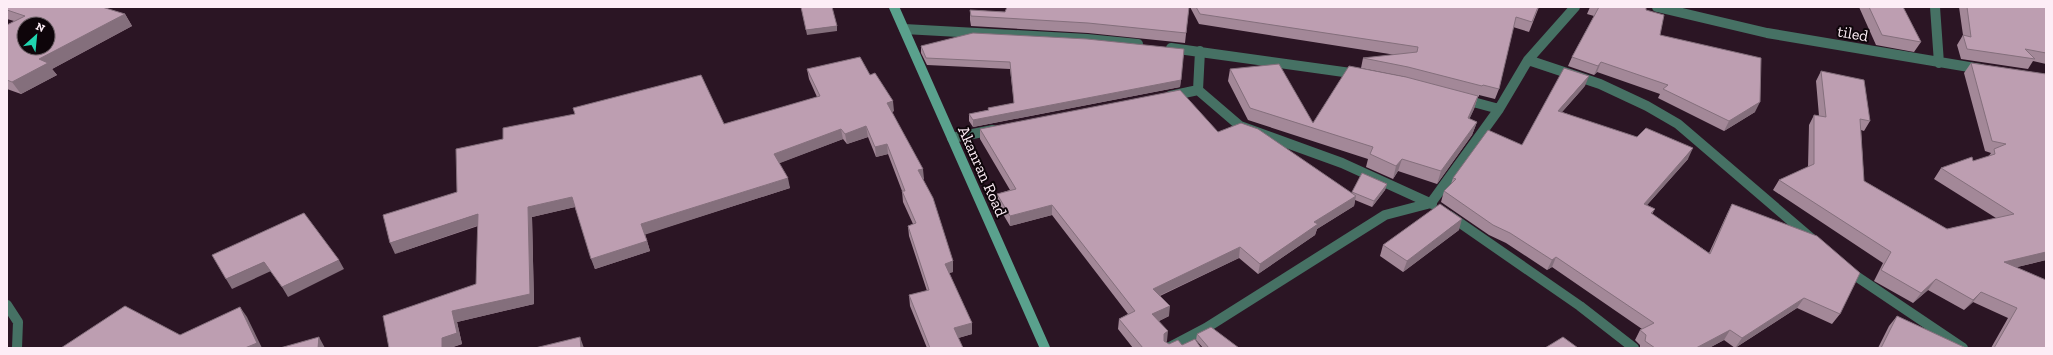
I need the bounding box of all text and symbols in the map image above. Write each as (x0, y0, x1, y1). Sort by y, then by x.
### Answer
north arrow (16, 16, 56, 56)
text: N (34, 20, 48, 36)
street label: tiled (1836, 21, 1870, 46)
street label: Akanran Road (954, 123, 1011, 220)

